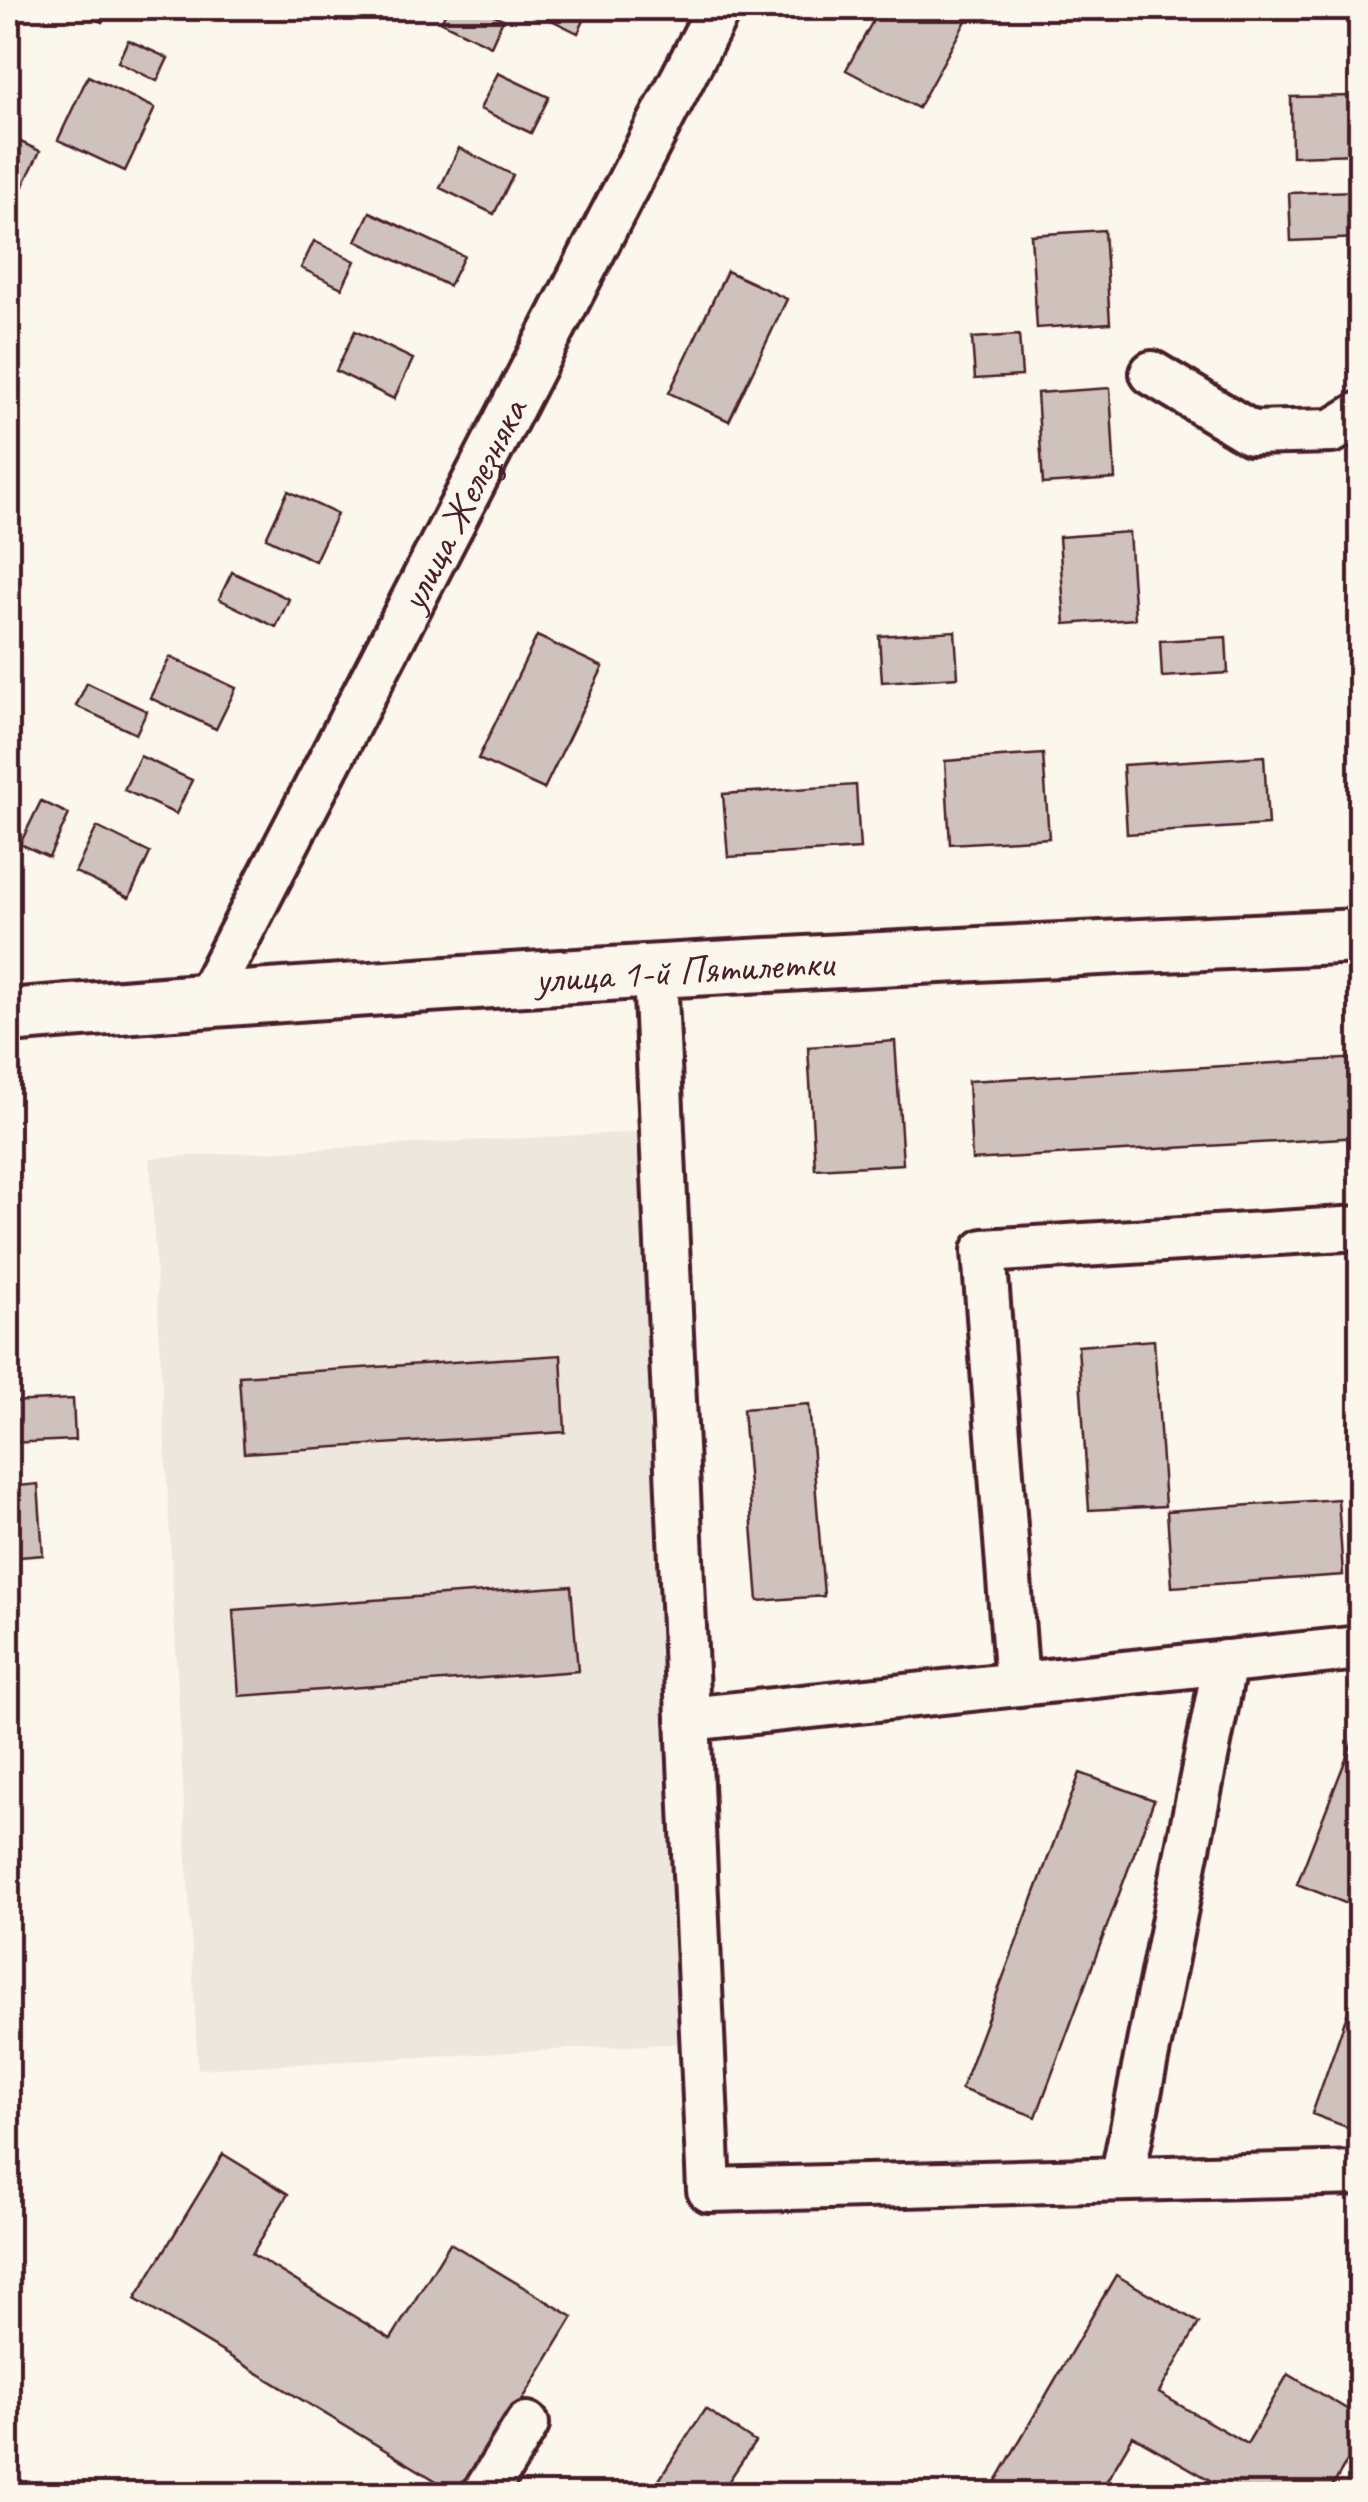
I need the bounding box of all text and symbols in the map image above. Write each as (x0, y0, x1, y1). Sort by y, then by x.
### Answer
street label: улица Железняка (387, 388, 540, 621)
street label: улица 1-й Пятилетки (532, 937, 837, 1004)

